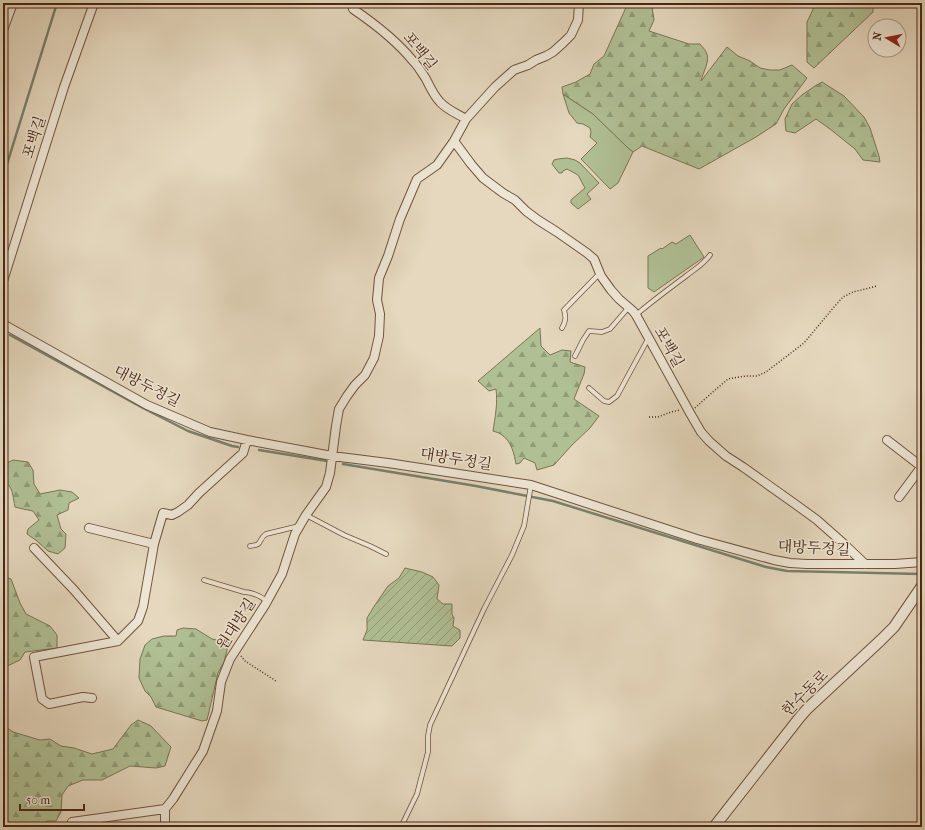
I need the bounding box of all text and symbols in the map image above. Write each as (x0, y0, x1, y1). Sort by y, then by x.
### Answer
north arrow (867, 18, 907, 58)
street label: 포백길 (399, 28, 441, 74)
text: N (871, 30, 885, 42)
street label: 포백길 (19, 114, 49, 160)
street label: 포백길 (651, 324, 687, 370)
street label: 대방두정길 (111, 362, 183, 410)
street label: 대방두정길 (419, 444, 493, 474)
street label: 대방두정길 (777, 537, 851, 559)
street label: 원대방길 (213, 595, 259, 653)
street label: 한수동로 (778, 666, 832, 720)
scale bar (20, 786, 84, 812)
text: 50 m (26, 793, 50, 807)

